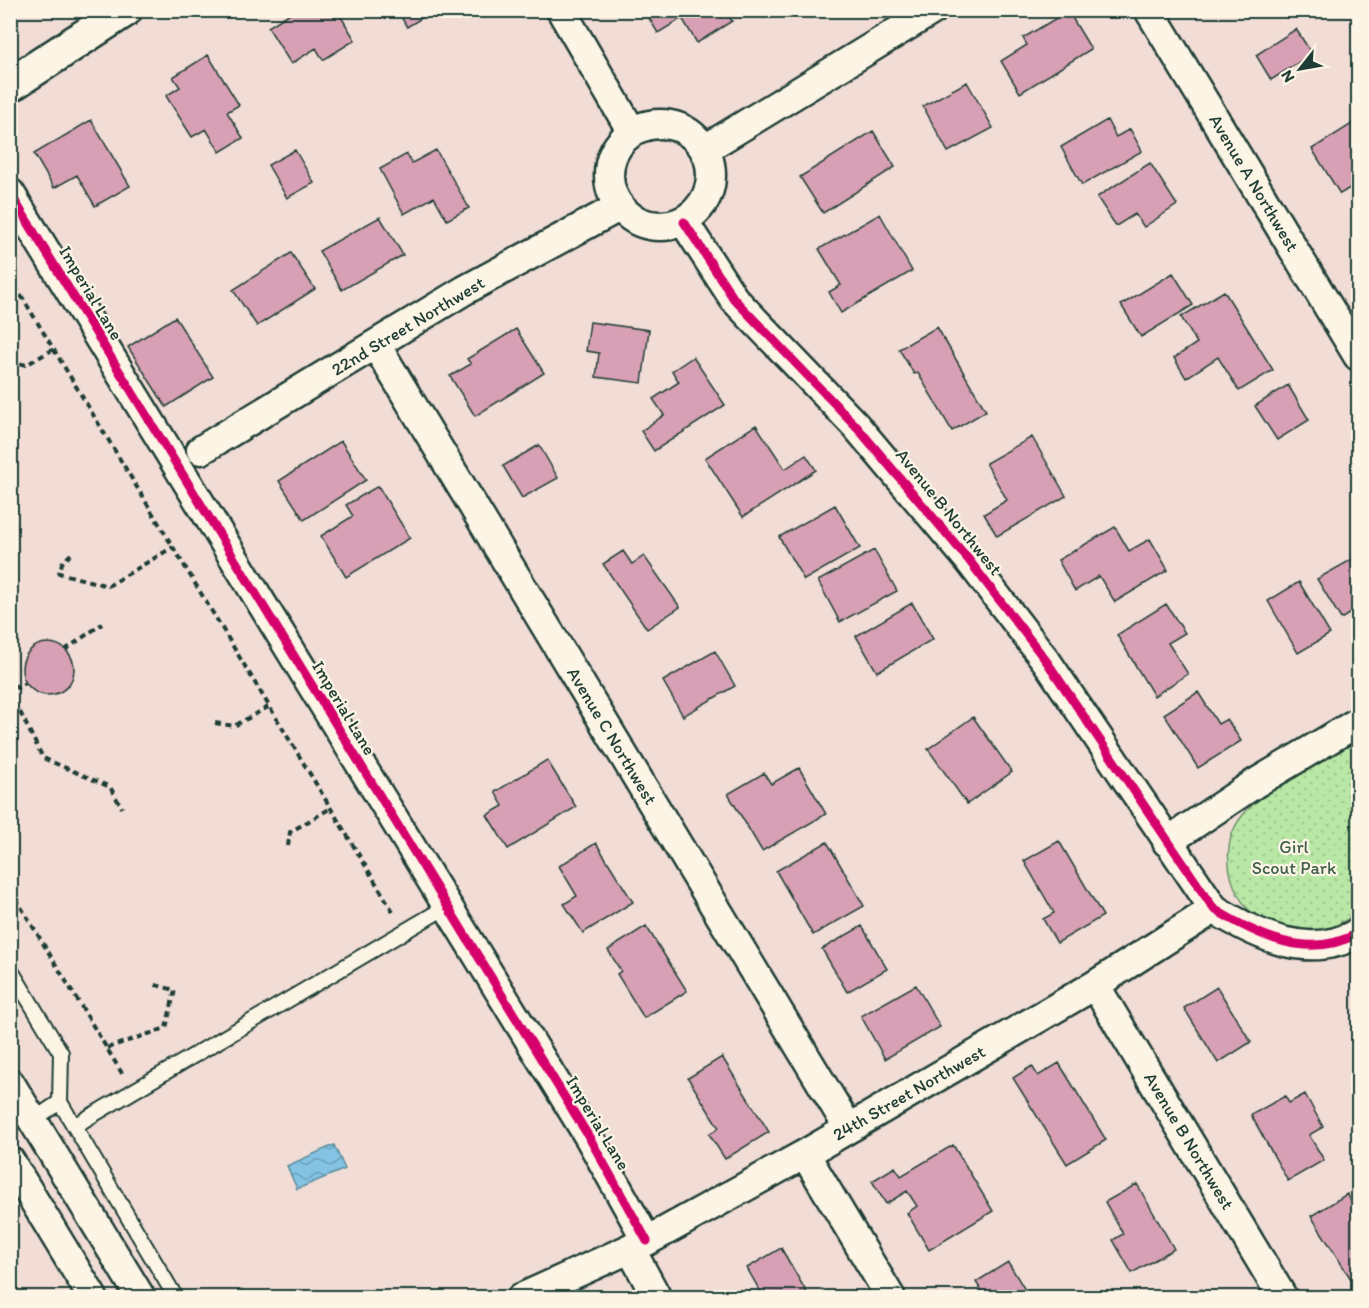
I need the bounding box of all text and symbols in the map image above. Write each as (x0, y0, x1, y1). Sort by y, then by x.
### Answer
north arrow (1270, 39, 1330, 99)
text: N (1277, 67, 1298, 86)
street label: Avenue A Northwest (1204, 110, 1304, 256)
street label: Imperial Lane (54, 242, 128, 344)
street label: 22nd Street Northwest (327, 271, 489, 380)
street label: Avenue B Northwest (891, 444, 1007, 580)
street label: Imperial Lane (307, 657, 381, 759)
street label: Avenue C Northwest (562, 663, 662, 809)
park label: Girl Scout Park (1252, 836, 1337, 879)
street label: 24th Street Northwest (829, 1040, 989, 1146)
street label: Avenue B Northwest (1139, 1068, 1239, 1214)
street label: Imperial Lane (561, 1072, 635, 1174)

